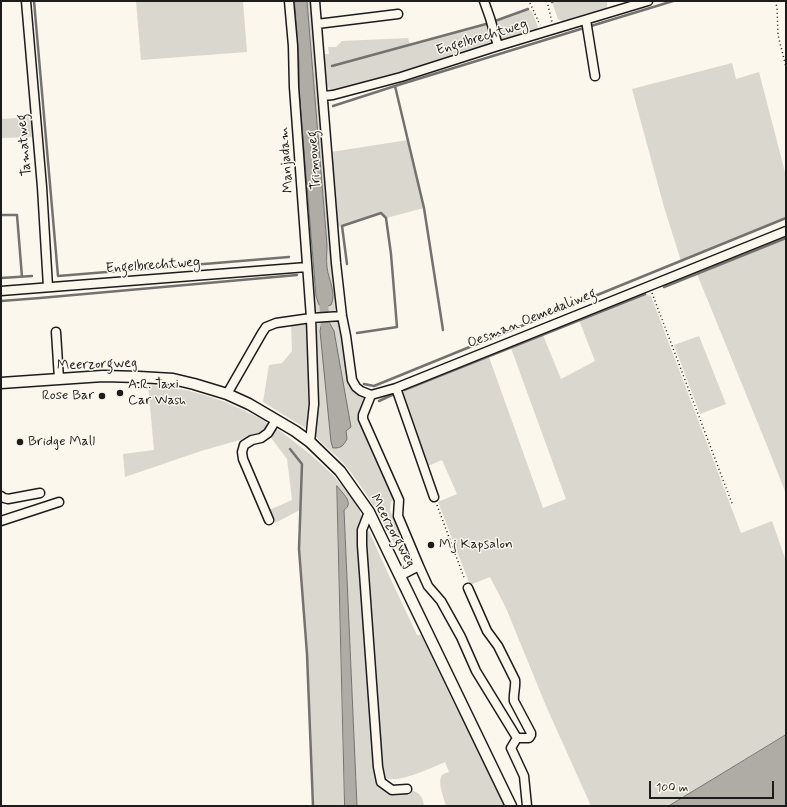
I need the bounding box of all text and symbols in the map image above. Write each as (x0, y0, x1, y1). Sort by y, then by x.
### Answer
street label: Engelbrechtweg (434, 16, 530, 60)
street label: Tamatweg (14, 113, 36, 177)
street label: Manjadam (276, 126, 298, 194)
street label: Trimoweg (305, 130, 325, 190)
street label: Engelbrechtweg (105, 254, 201, 278)
street label: Oesman Oemedaliweg (465, 285, 599, 353)
street label: Meerzorgweg (57, 355, 137, 375)
place label: A.R. Taxi Car Wash (128, 377, 186, 410)
place label: Rose Bar (42, 388, 94, 404)
marker: A.R. Taxi Car Wash (115, 388, 125, 398)
marker: Rose Bar (97, 391, 107, 401)
place label: Bridge Mall (28, 434, 95, 450)
marker: Bridge Mall (15, 437, 25, 447)
street label: Meerzorgweg (366, 492, 418, 570)
place label: Mj Kapsalon (439, 537, 513, 553)
marker: Mj Kapsalon (426, 540, 436, 550)
scale bar (651, 773, 776, 799)
text: 100 m (656, 780, 688, 796)

